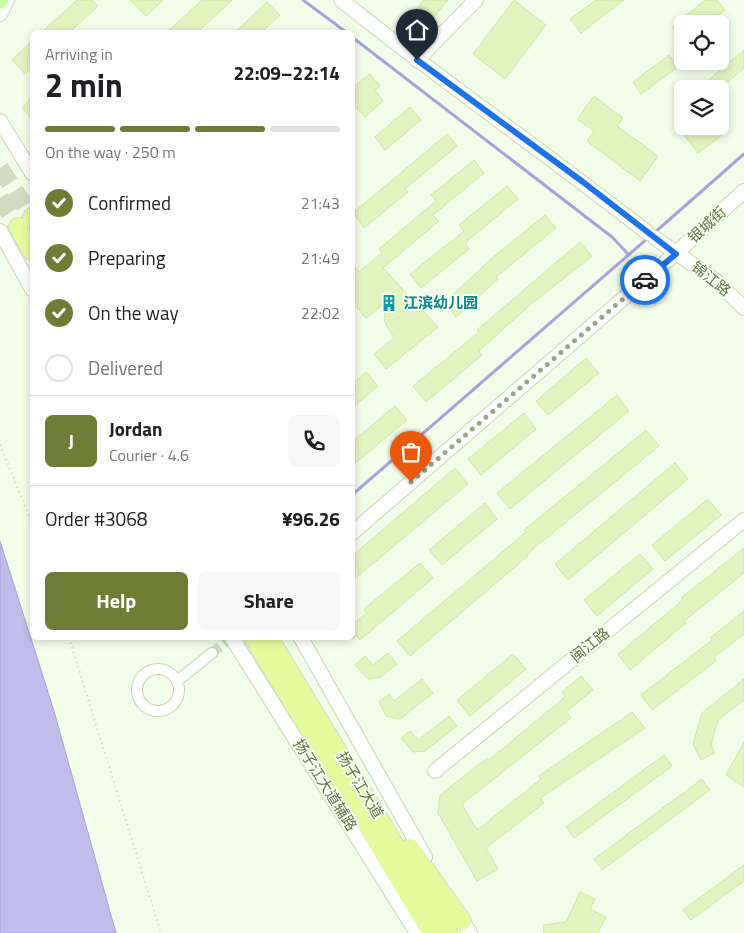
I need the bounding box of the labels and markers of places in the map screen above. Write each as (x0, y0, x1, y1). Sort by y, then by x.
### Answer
pin (396, 9, 438, 60)
place label: 江滨幼儿园 (403, 291, 478, 314)
building icon: 江滨幼儿园 (379, 293, 399, 313)
pin (390, 431, 432, 482)

